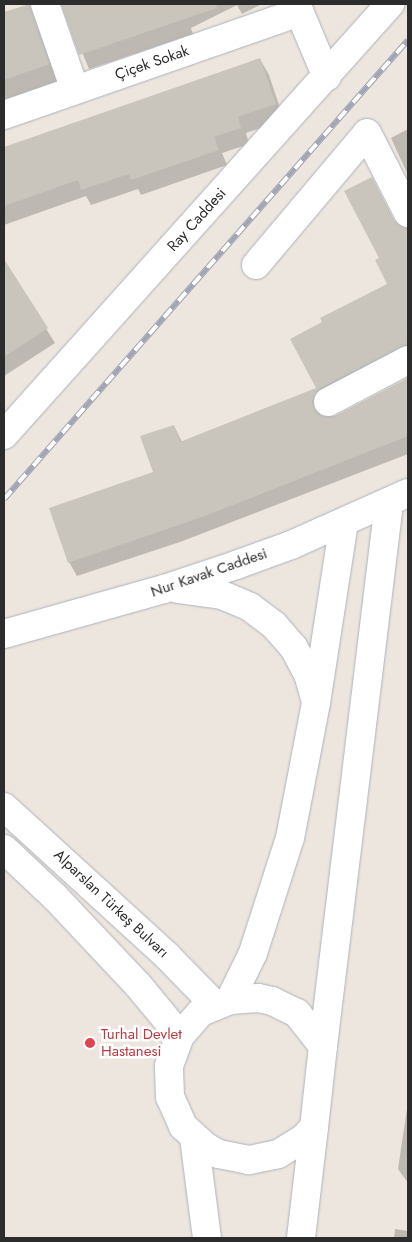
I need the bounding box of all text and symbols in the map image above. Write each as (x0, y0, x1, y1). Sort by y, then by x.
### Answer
street label: Çiçek Sokak (113, 42, 191, 84)
street label: Ray Caddesi (164, 185, 230, 255)
street label: Nur Kavak Caddesi (148, 545, 270, 601)
street label: Alparslan Türkeş Bulvarı (50, 846, 172, 962)
place label: Turhal Devlet Hastanesi (101, 1025, 182, 1060)
marker: Turhal Devlet Hastanesi (83, 1036, 97, 1050)

